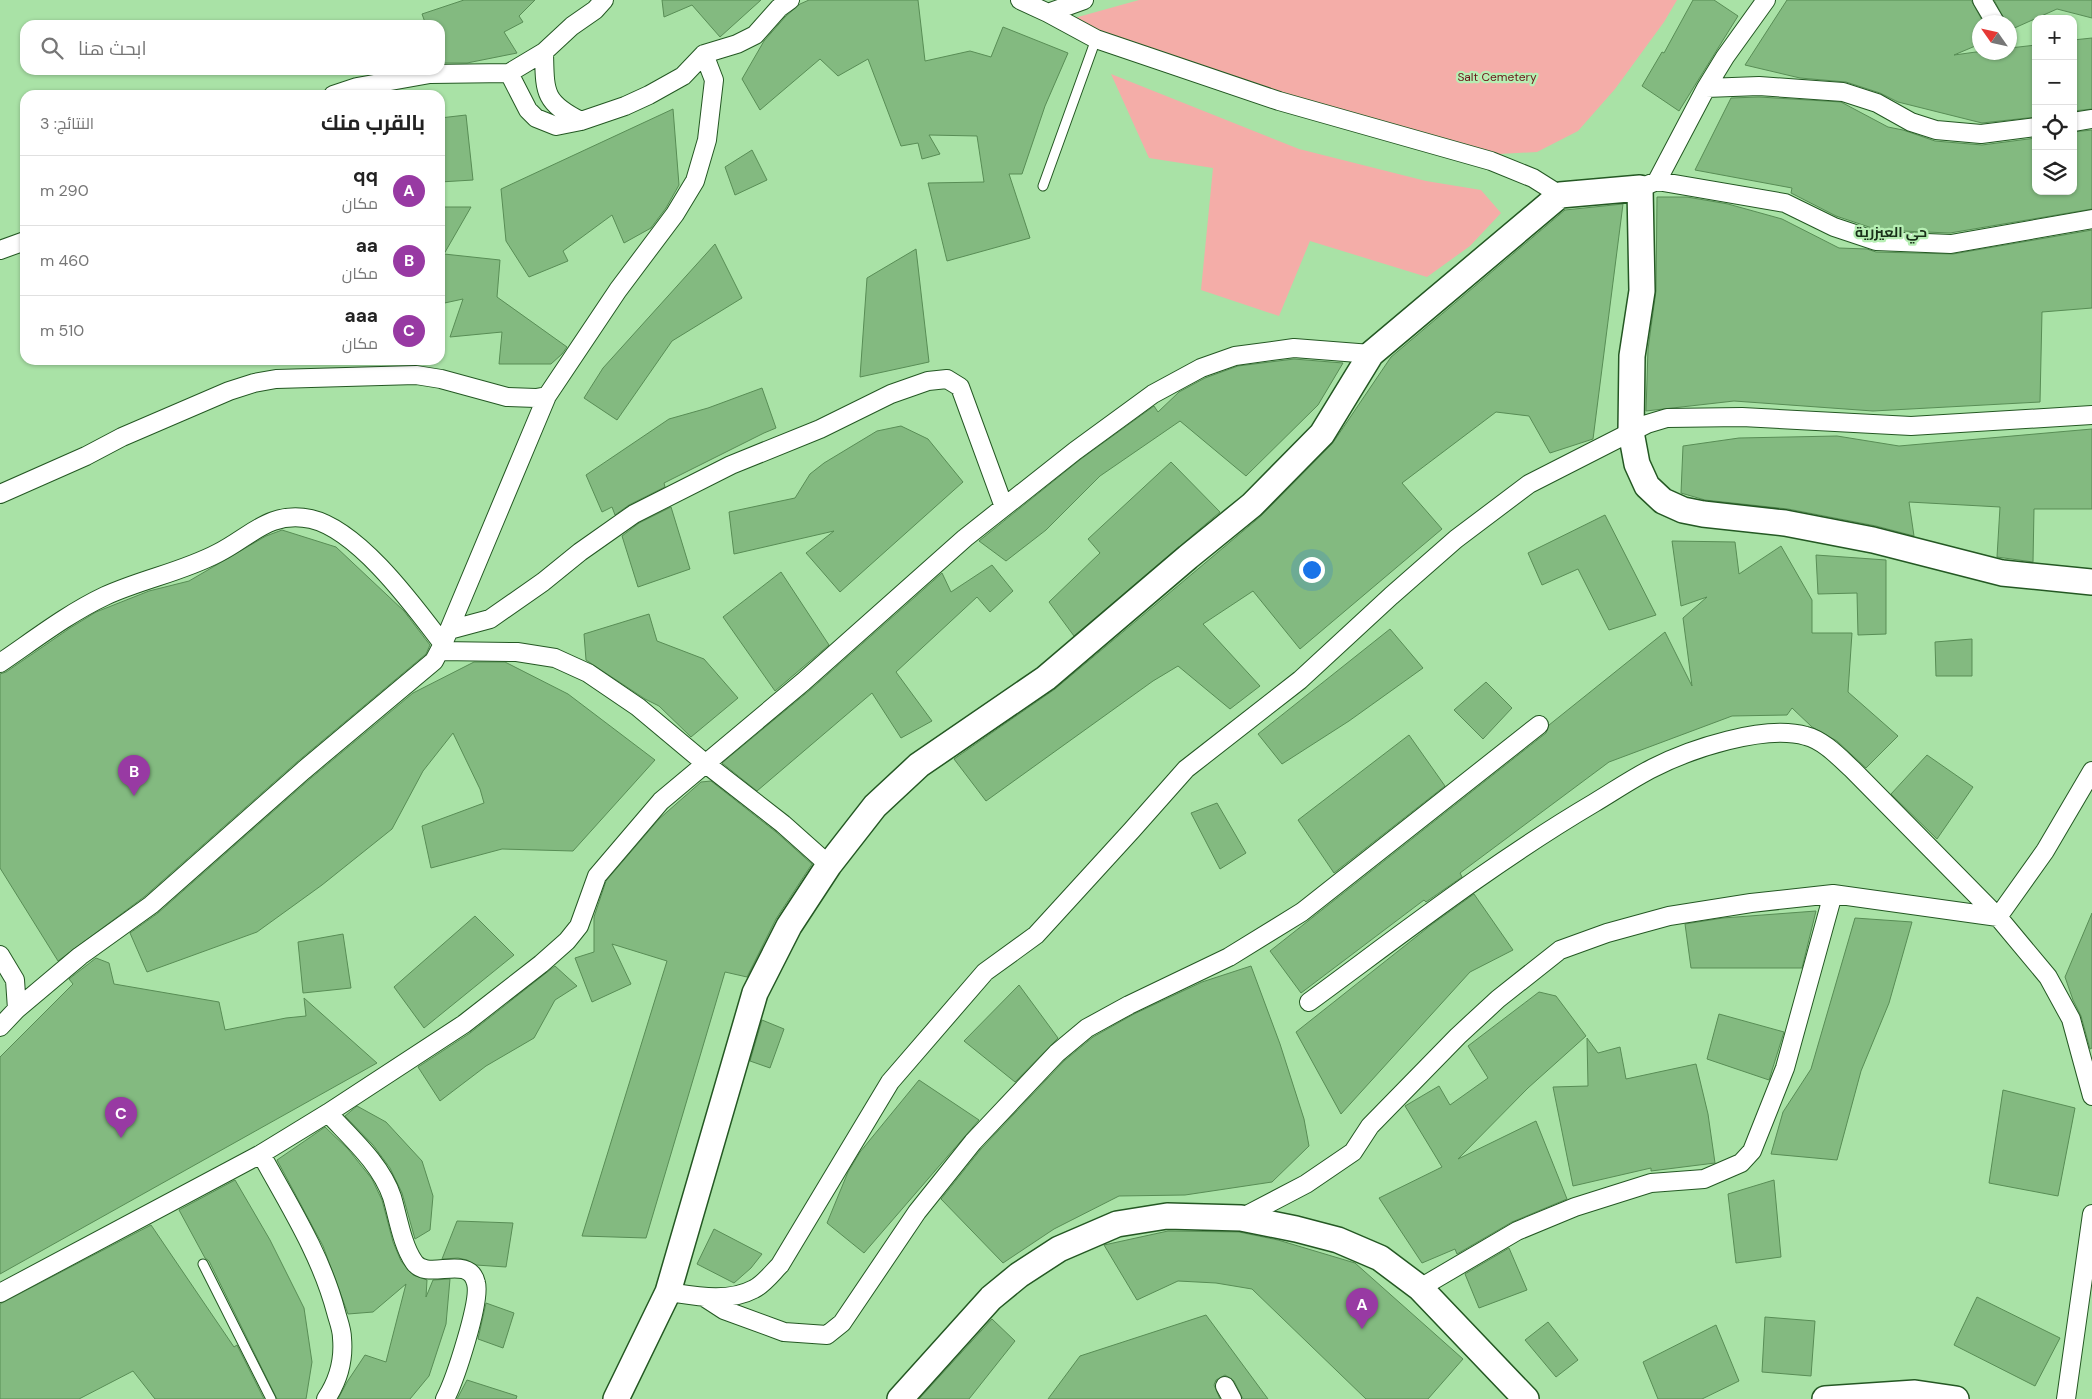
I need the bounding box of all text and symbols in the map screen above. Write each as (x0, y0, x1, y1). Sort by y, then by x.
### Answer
north arrow (1972, 15, 2017, 60)
map controls (2032, 15, 2077, 195)
button: + (2032, 15, 2077, 60)
search box (20, 20, 445, 75)
icon: search (38, 34, 66, 62)
text: ابحث هنا (78, 36, 147, 61)
button: − (2032, 60, 2077, 105)
park label: Salt Cemetery (1457, 69, 1537, 85)
button: locate (2032, 105, 2077, 150)
text: بالقرب منك (321, 109, 425, 137)
text: النتائج: 3 (40, 113, 94, 134)
button: layers (2032, 150, 2077, 195)
text: qq (353, 163, 378, 188)
text: 290 m (40, 180, 89, 201)
text: A (403, 180, 415, 201)
text: مكان (342, 193, 378, 214)
district label: حي العيزرية (1855, 223, 1927, 244)
text: aa (356, 233, 378, 258)
text: 460 m (40, 250, 89, 271)
text: B (404, 250, 414, 271)
text: مكان (342, 263, 378, 284)
text: aaa (345, 303, 378, 328)
text: 510 m (40, 320, 84, 341)
text: C (403, 320, 415, 341)
text: مكان (342, 333, 378, 354)
your location (1299, 557, 1325, 583)
pin: B (118, 755, 150, 796)
pin: C (105, 1097, 137, 1138)
pin: A (1346, 1288, 1378, 1329)

